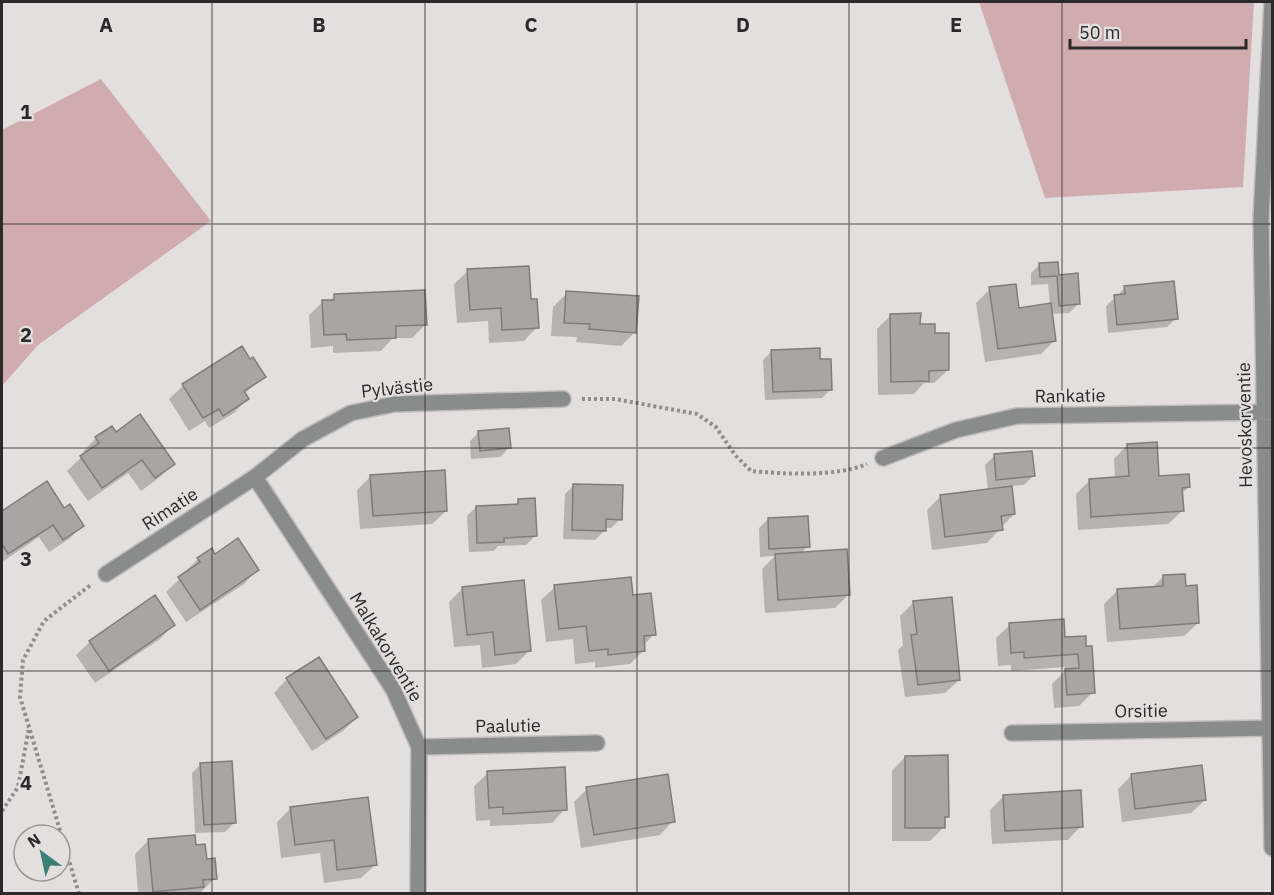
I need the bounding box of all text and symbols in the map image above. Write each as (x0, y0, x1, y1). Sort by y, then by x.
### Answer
text: A (99, 11, 113, 38)
text: B (312, 11, 326, 38)
text: C (524, 11, 538, 38)
text: D (736, 11, 750, 38)
text: E (950, 11, 962, 38)
scale bar (1070, 12, 1246, 50)
text: 50 m (1079, 21, 1121, 44)
text: 1 (20, 98, 32, 125)
text: 2 (20, 321, 32, 348)
street label: Hevoskorventie (1232, 362, 1257, 488)
street label: Pylvästie (360, 372, 434, 403)
street label: Rankatie (1034, 383, 1106, 408)
street label: Rimatie (137, 482, 202, 535)
text: 3 (20, 545, 32, 572)
street label: Malkakorventie (345, 588, 428, 706)
street label: Orsitie (1114, 699, 1168, 722)
street label: Paalutie (475, 713, 541, 738)
text: 4 (20, 769, 32, 796)
north arrow (12, 823, 72, 883)
text: N (24, 829, 44, 852)

